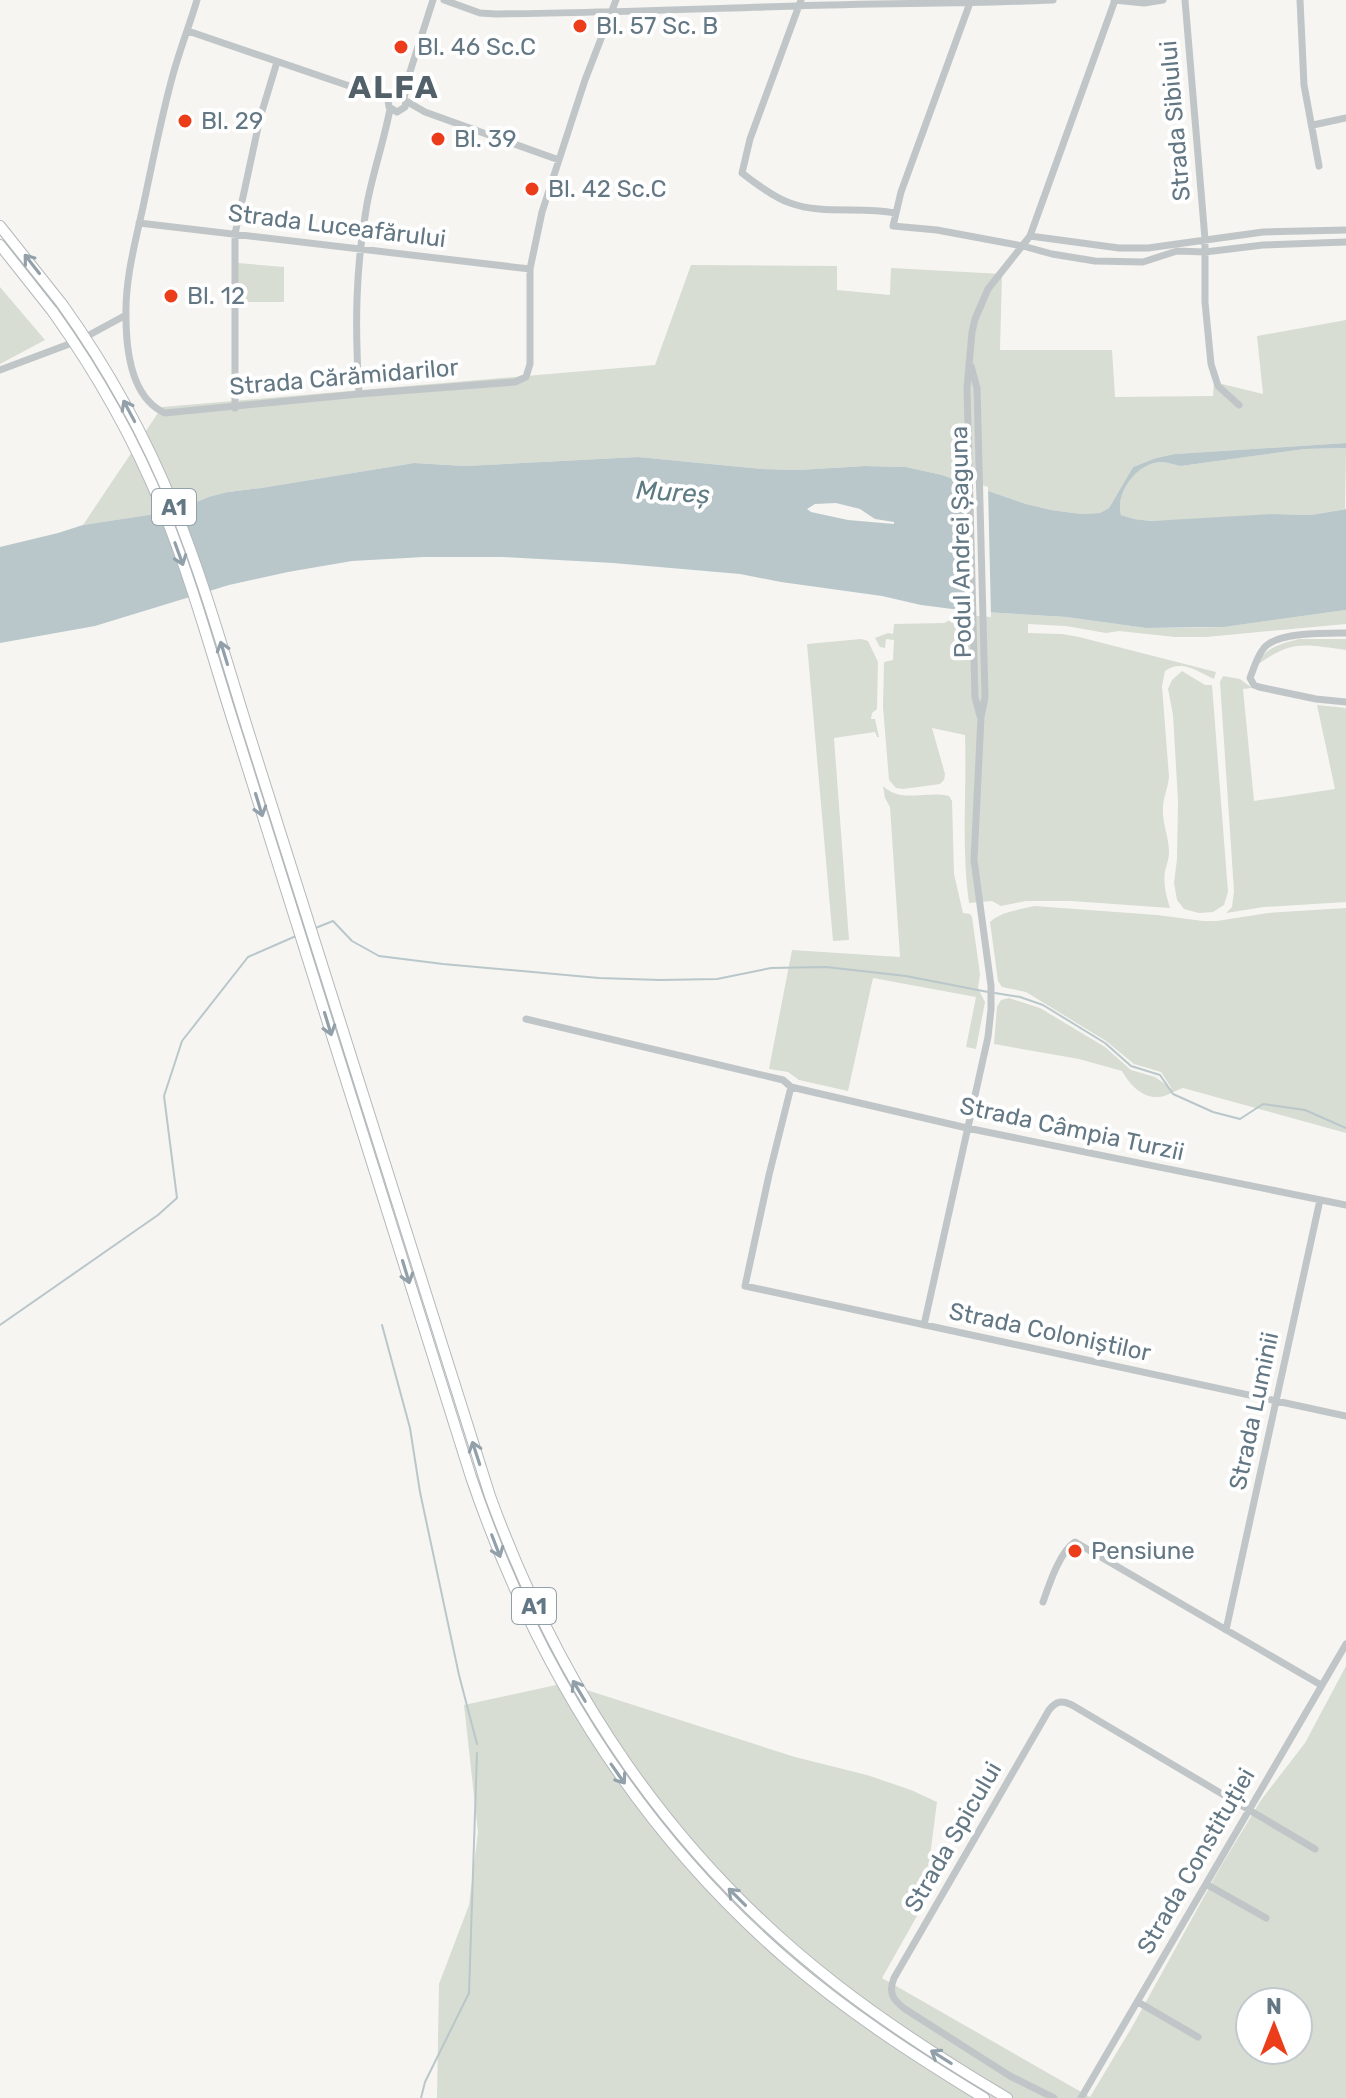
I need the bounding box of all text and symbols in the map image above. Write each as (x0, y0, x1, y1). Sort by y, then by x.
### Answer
place label: Bl. 57 Sc. B (596, 12, 718, 40)
marker: Bl. 57 Sc. B (571, 17, 589, 35)
place label: Bl. 46 Sc.C (417, 33, 536, 61)
marker: Bl. 46 Sc.C (392, 38, 410, 56)
street label: Strada Sibiului (1154, 39, 1196, 203)
district label: ALFA (348, 68, 440, 106)
place label: Bl. 29 (201, 107, 263, 135)
marker: Bl. 29 (176, 112, 194, 130)
place label: Bl. 39 (454, 125, 516, 153)
marker: Bl. 39 (429, 130, 447, 148)
place label: Bl. 42 Sc.C (548, 175, 666, 203)
marker: Bl. 42 Sc.C (523, 180, 541, 198)
street label: Strada Luceafărului (226, 199, 448, 253)
one-way arrow (23, 254, 40, 275)
place label: Bl. 12 (187, 282, 245, 310)
marker: Bl. 12 (162, 287, 180, 305)
street label: Strada Cărămidarilor (228, 353, 460, 401)
one-way arrow (121, 400, 137, 423)
street label: Podul Andrei Șaguna (945, 426, 977, 658)
water label: Mureș (635, 474, 711, 511)
road number: A1 (152, 489, 196, 525)
one-way arrow (173, 541, 187, 565)
one-way arrow (216, 640, 231, 666)
one-way arrow (253, 792, 267, 817)
one-way arrow (321, 1011, 336, 1036)
street label: Strada Câmpia Turzii (957, 1092, 1187, 1166)
one-way arrow (400, 1259, 414, 1284)
street label: Strada Coloniștilor (946, 1297, 1154, 1367)
street label: Strada Luminii (1224, 1329, 1284, 1493)
one-way arrow (467, 1441, 482, 1466)
one-way arrow (490, 1533, 504, 1557)
place label: Pensiune (1091, 1537, 1195, 1565)
marker: Pensiune (1066, 1542, 1084, 1560)
road number: A1 (512, 1588, 556, 1624)
one-way arrow (571, 1680, 587, 1703)
street label: Strada Spicului (899, 1757, 1007, 1917)
one-way arrow (610, 1762, 627, 1784)
street label: Strada Constituției (1131, 1763, 1261, 1959)
one-way arrow (727, 1887, 747, 1906)
north arrow (1234, 1986, 1314, 2066)
text: N (1266, 1993, 1282, 2020)
one-way arrow (930, 2049, 953, 2065)

